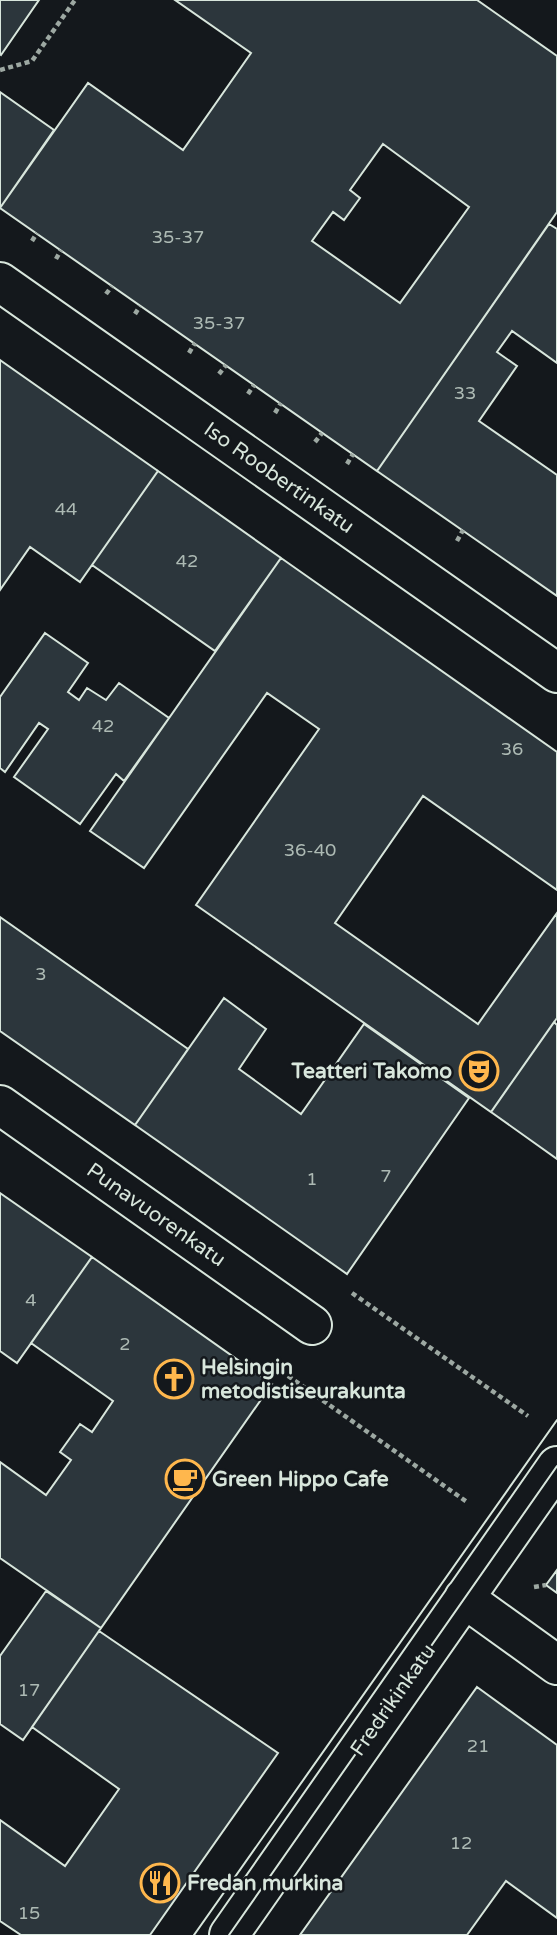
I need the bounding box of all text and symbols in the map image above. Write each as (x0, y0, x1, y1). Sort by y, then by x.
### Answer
house number: 35-37 (152, 226, 204, 248)
house number: 35-37 (193, 312, 245, 334)
house number: 33 (454, 382, 476, 404)
street label: Iso Roobertinkatu (199, 417, 359, 539)
house number: 44 (55, 498, 77, 520)
house number: 42 (176, 550, 198, 572)
house number: 42 (92, 715, 114, 737)
house number: 36 (501, 738, 523, 760)
house number: 36-40 (284, 839, 336, 861)
house number: 3 (35, 963, 47, 985)
theatre icon: Teatteri Takomo (458, 1050, 500, 1092)
place label: Teatteri Takomo (291, 1059, 452, 1084)
street label: Punavuorenkatu (82, 1158, 230, 1272)
house number: 7 (380, 1165, 392, 1187)
house number: 1 (306, 1168, 318, 1190)
house number: 4 (25, 1289, 37, 1311)
house number: 2 (119, 1333, 131, 1355)
place label: Helsingin metodistiseurakunta (201, 1355, 406, 1404)
church icon: Helsingin metodistiseurakunta (153, 1358, 195, 1400)
cafe icon: Green Hippo Cafe (164, 1458, 206, 1500)
place label: Green Hippo Cafe (212, 1467, 389, 1492)
street label: Fredrikinkatu (345, 1639, 441, 1761)
house number: 17 (18, 1679, 40, 1701)
house number: 21 (467, 1735, 489, 1757)
house number: 12 (450, 1832, 472, 1854)
restaurant icon: Fredan murkina (139, 1862, 181, 1904)
place label: Fredan murkina (187, 1871, 343, 1896)
house number: 15 (18, 1902, 40, 1924)

